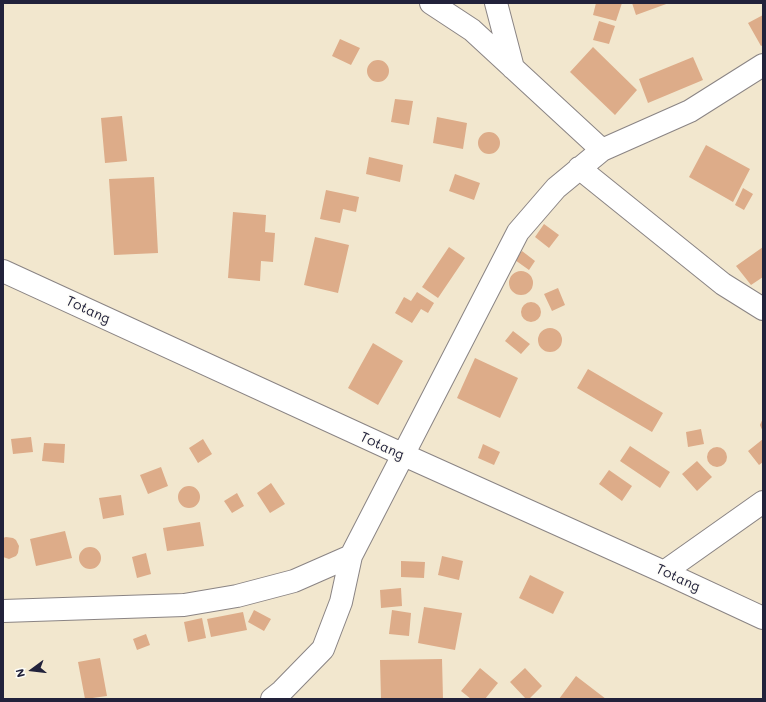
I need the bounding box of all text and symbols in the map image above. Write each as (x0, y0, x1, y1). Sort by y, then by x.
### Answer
street label: Totang (63, 292, 113, 328)
street label: Totang (357, 428, 407, 464)
street label: Totang (653, 560, 703, 596)
north arrow (12, 650, 52, 690)
text: N (12, 667, 28, 679)

